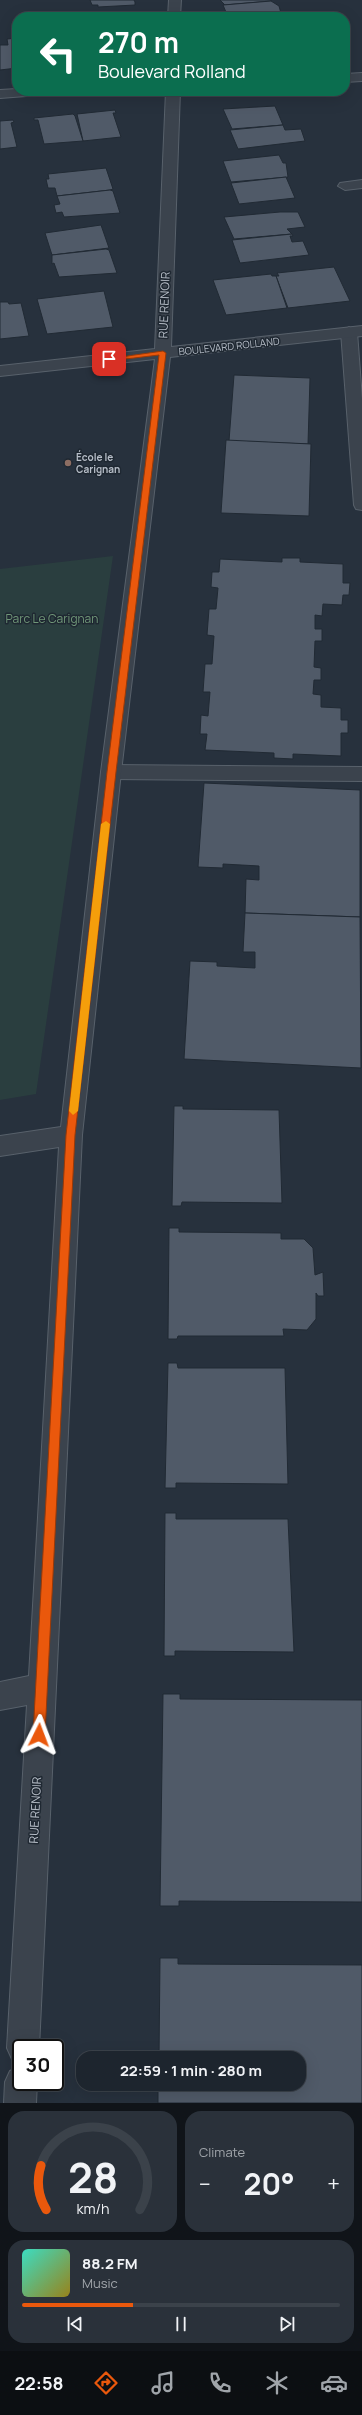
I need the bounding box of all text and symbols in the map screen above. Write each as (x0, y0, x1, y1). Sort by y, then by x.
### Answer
text: 270 m (98, 23, 179, 61)
icon: left (32, 28, 84, 80)
text: Boulevard Rolland (98, 59, 246, 83)
street label: RUE RENOIR (154, 271, 174, 339)
street label: BOULEVARD ROLLAND (178, 334, 280, 358)
pin (92, 342, 126, 376)
icon: arrive (98, 348, 120, 370)
place label: École le Carignan (76, 450, 120, 476)
marker: École le Carignan (63, 458, 73, 468)
park label: Parc Le Carignan (6, 610, 98, 627)
position arrow (18, 1714, 60, 1756)
street label: RUE RENOIR (25, 1776, 45, 1844)
speed limit sign: 30 (12, 2039, 64, 2091)
text: 22:59 · 1 min · 280 m (120, 2060, 262, 2081)
text: Climate (199, 2143, 245, 2161)
text: 28 (67, 2148, 118, 2204)
text: 20° (244, 2163, 295, 2204)
text: − (199, 2169, 211, 2199)
text: + (327, 2169, 340, 2199)
text: km/h (76, 2198, 109, 2217)
text: 88.2 FM (82, 2253, 138, 2274)
text: Music (82, 2274, 118, 2292)
icon: previous (64, 2313, 86, 2335)
icon: pause (170, 2313, 192, 2335)
icon: next (276, 2313, 298, 2335)
icon: directions (92, 2369, 120, 2397)
icon: music (149, 2369, 177, 2397)
icon: phone (206, 2369, 234, 2397)
icon: climate (263, 2369, 291, 2397)
icon: car (320, 2369, 348, 2397)
text: 22:58 (14, 2371, 64, 2395)

